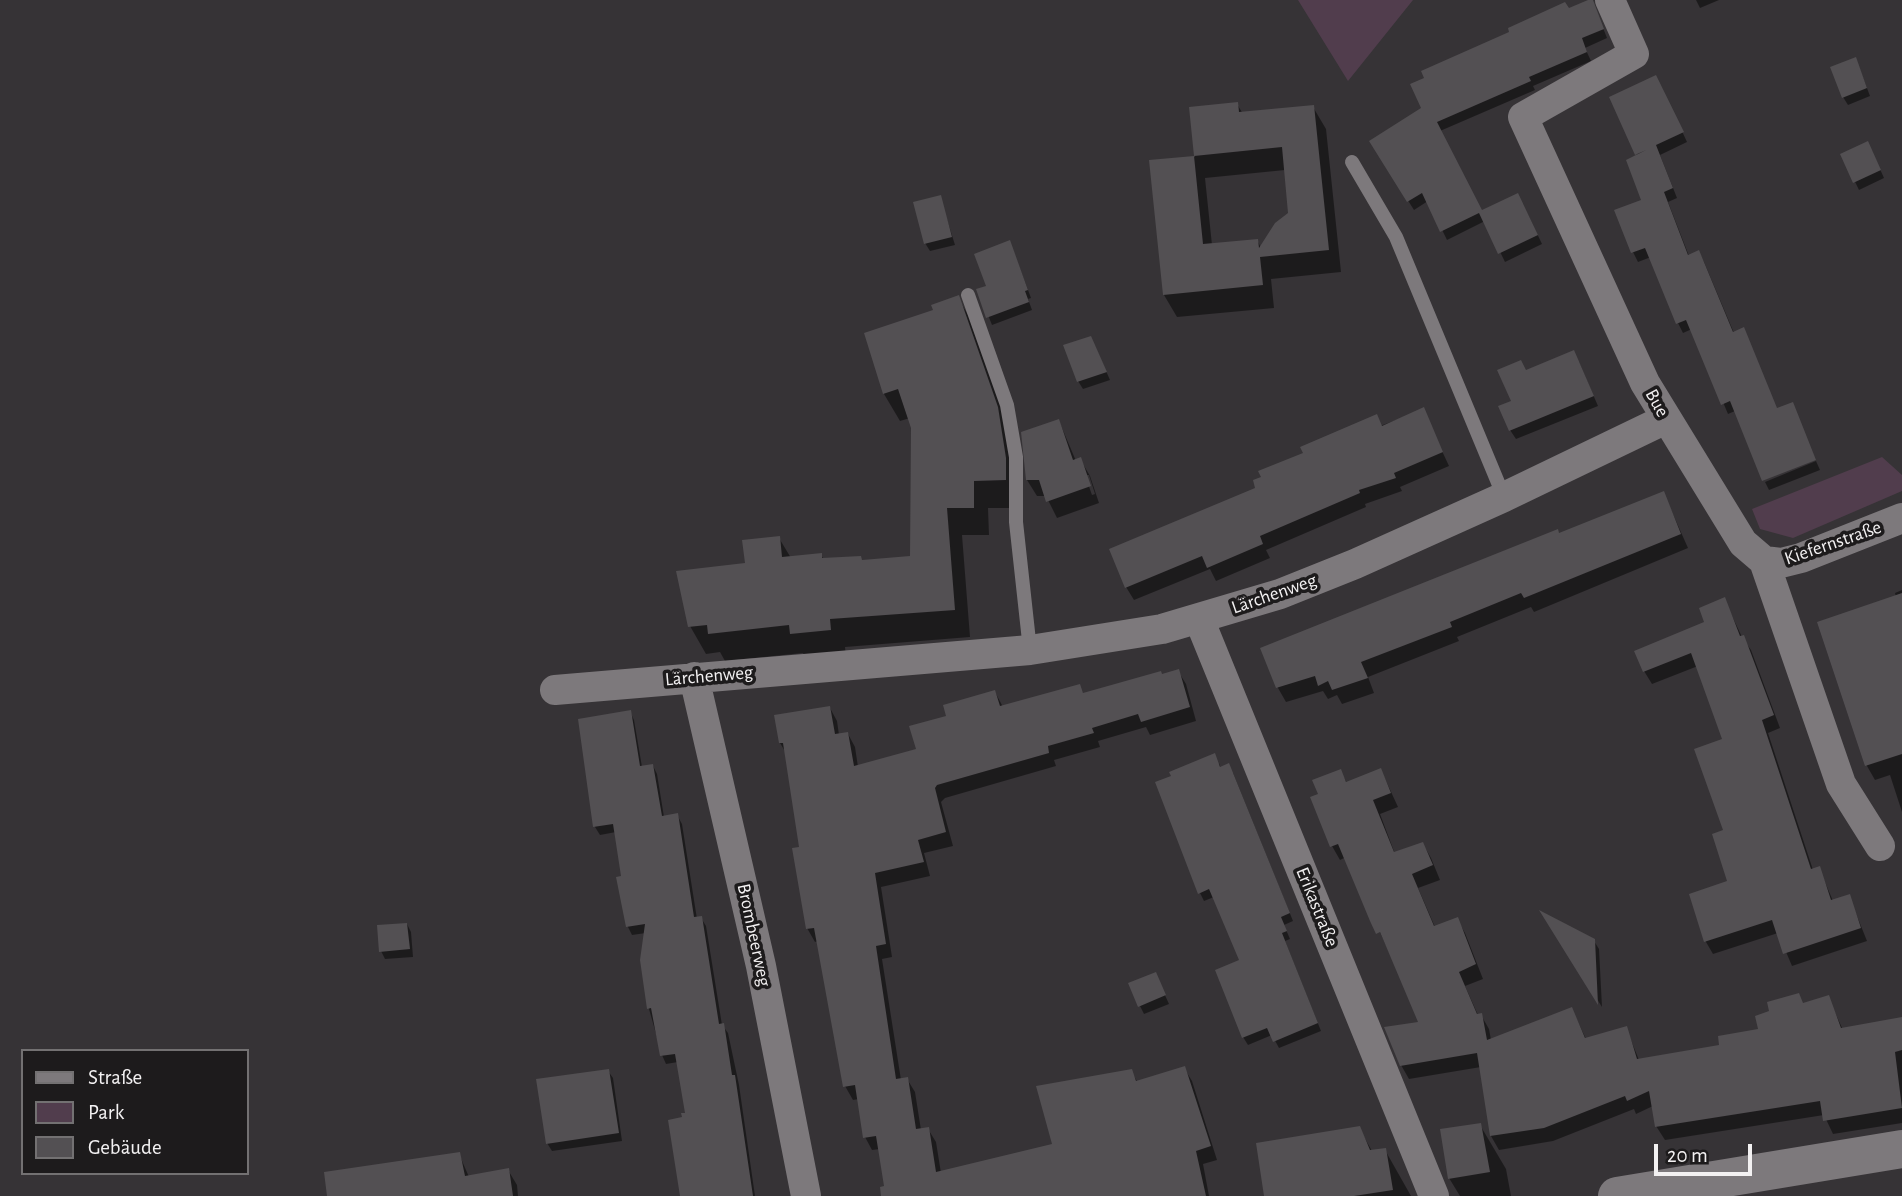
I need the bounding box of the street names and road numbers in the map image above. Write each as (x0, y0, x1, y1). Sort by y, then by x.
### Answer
street label: Bue (1640, 385, 1674, 421)
street label: Kiefernstraße (1782, 516, 1884, 570)
street label: Lärchenweg (1229, 569, 1319, 619)
street label: Lärchenweg (664, 661, 754, 691)
street label: Erikastraße (1291, 864, 1343, 950)
street label: Brombeerweg (732, 882, 776, 988)

